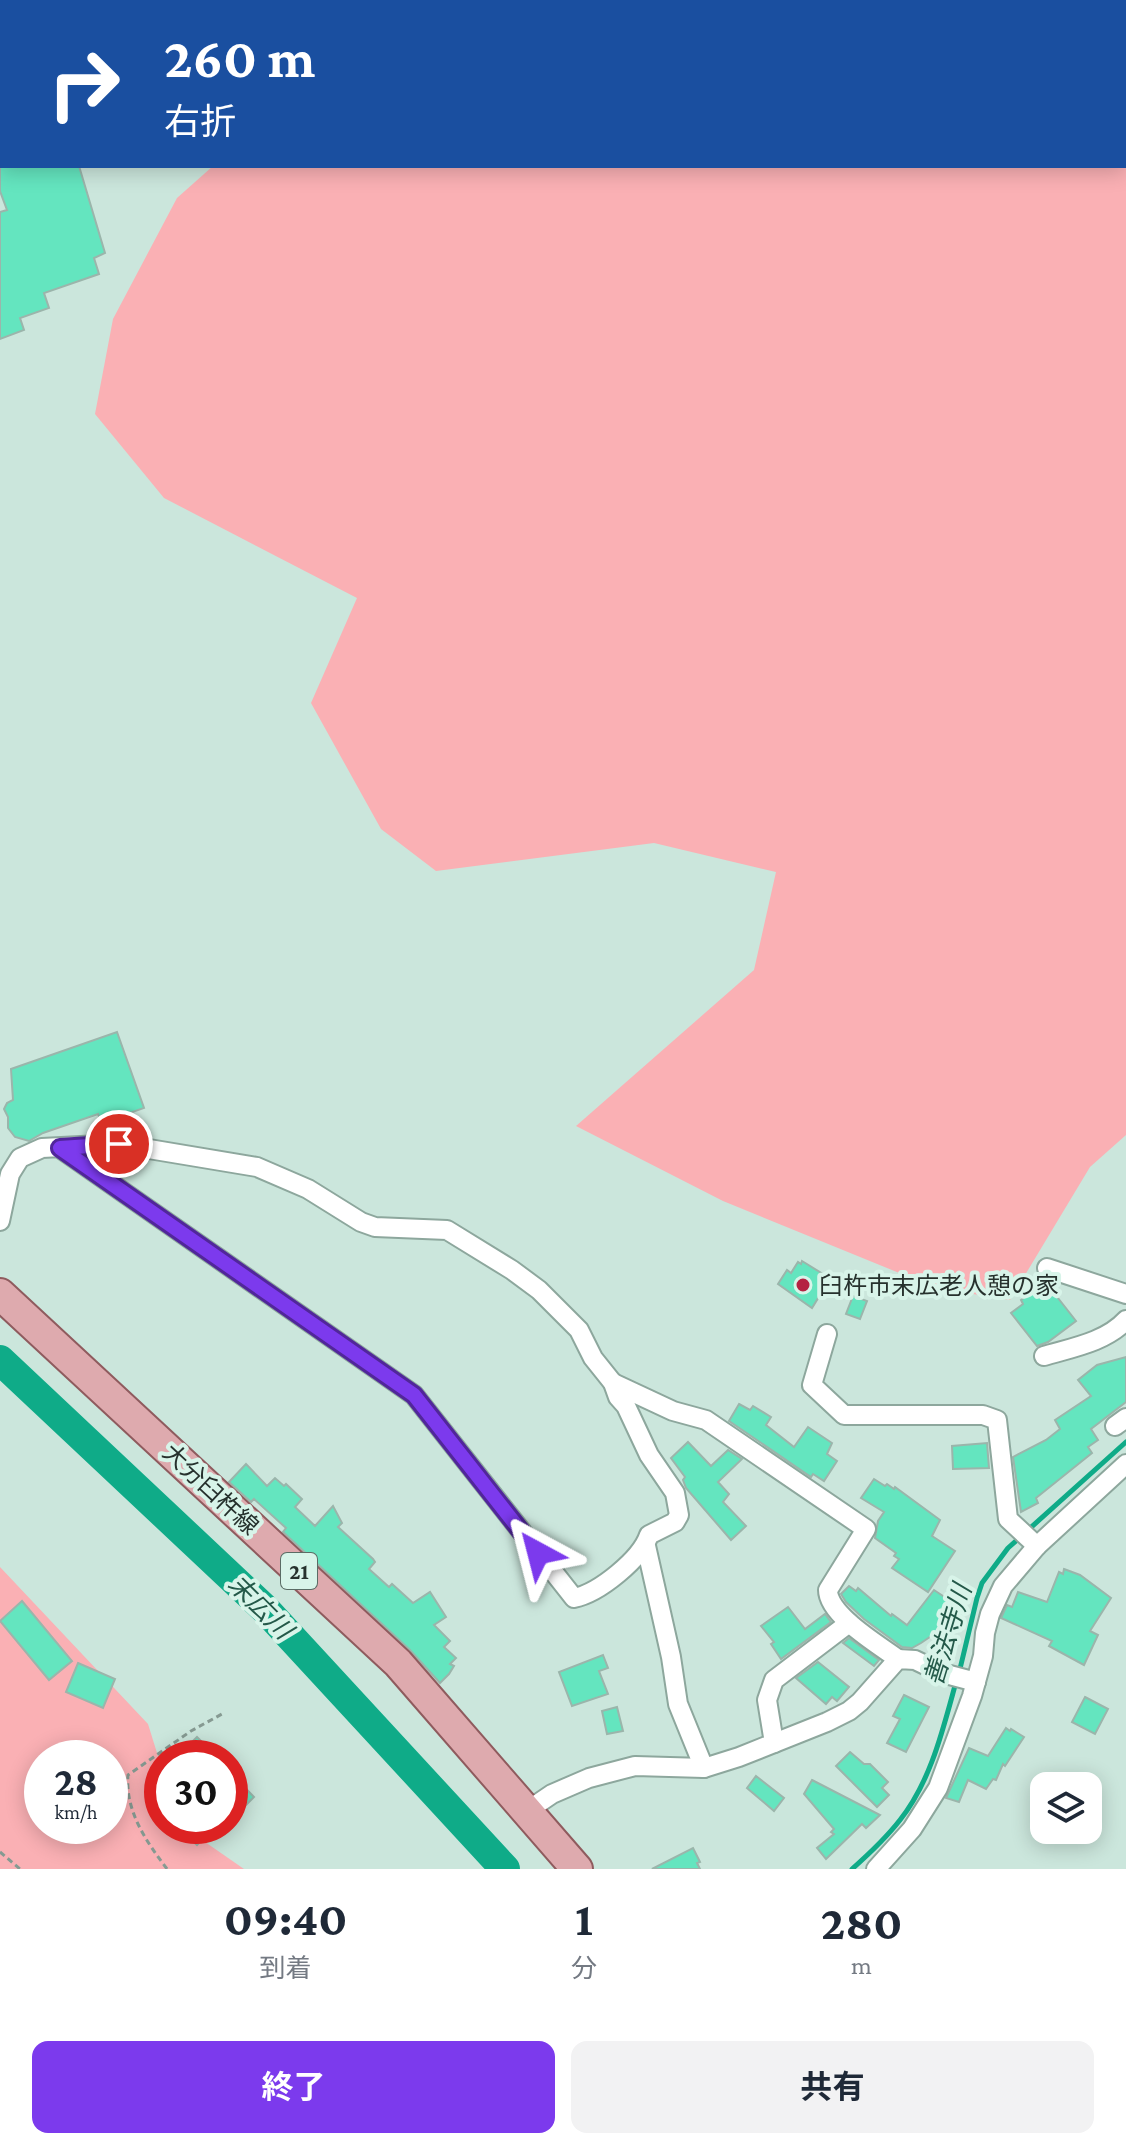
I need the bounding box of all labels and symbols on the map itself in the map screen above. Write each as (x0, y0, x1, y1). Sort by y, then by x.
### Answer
pin (85, 1110, 153, 1178)
place label: 臼杵市末広老人憩の家 (819, 1272, 1059, 1299)
marker: 臼杵市末広老人憩の家 (794, 1276, 812, 1294)
street label: 大分臼杵線 (158, 1438, 264, 1540)
position arrow (496, 1511, 580, 1595)
road number: 21 (281, 1553, 317, 1589)
water label: 末広川 (222, 1569, 300, 1647)
water label: 善法寺川 (919, 1578, 978, 1689)
speed limit sign: 30 (144, 1740, 248, 1844)

